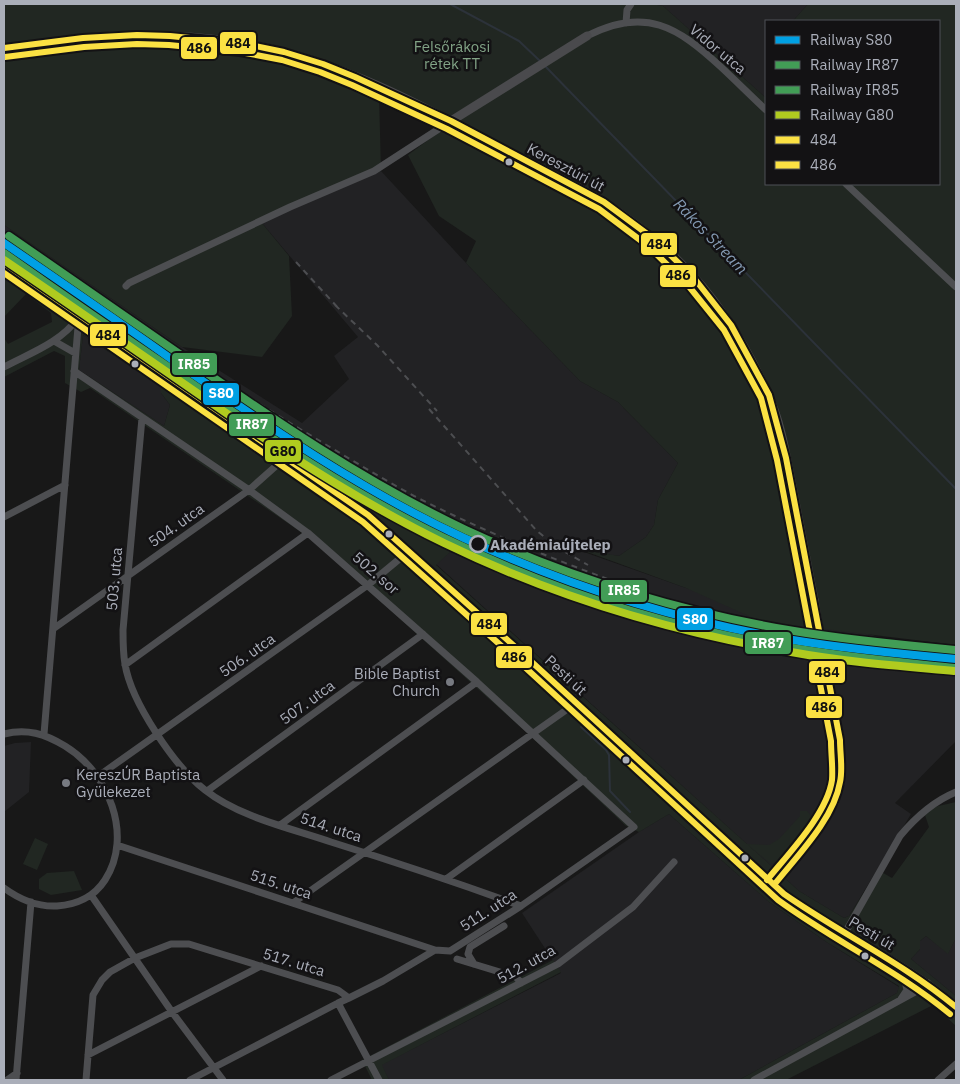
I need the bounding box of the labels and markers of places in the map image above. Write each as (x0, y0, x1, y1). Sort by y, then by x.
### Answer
unlabelled marker (504, 157, 514, 167)
unlabelled marker (130, 359, 140, 369)
unlabelled marker (384, 529, 394, 539)
marker: Akadémiaújtelep (469, 535, 487, 553)
place label: Akadémiaújtelep (490, 535, 611, 554)
place label: Bible Baptist Church (354, 664, 440, 700)
marker: Bible Baptist Church (444, 676, 456, 688)
unlabelled marker (621, 755, 631, 765)
place label: KereszÚR Baptista Gyülekezet (76, 765, 200, 801)
marker: KereszÚR Baptista Gyülekezet (60, 777, 72, 789)
unlabelled marker (740, 853, 750, 863)
unlabelled marker (860, 951, 870, 961)

